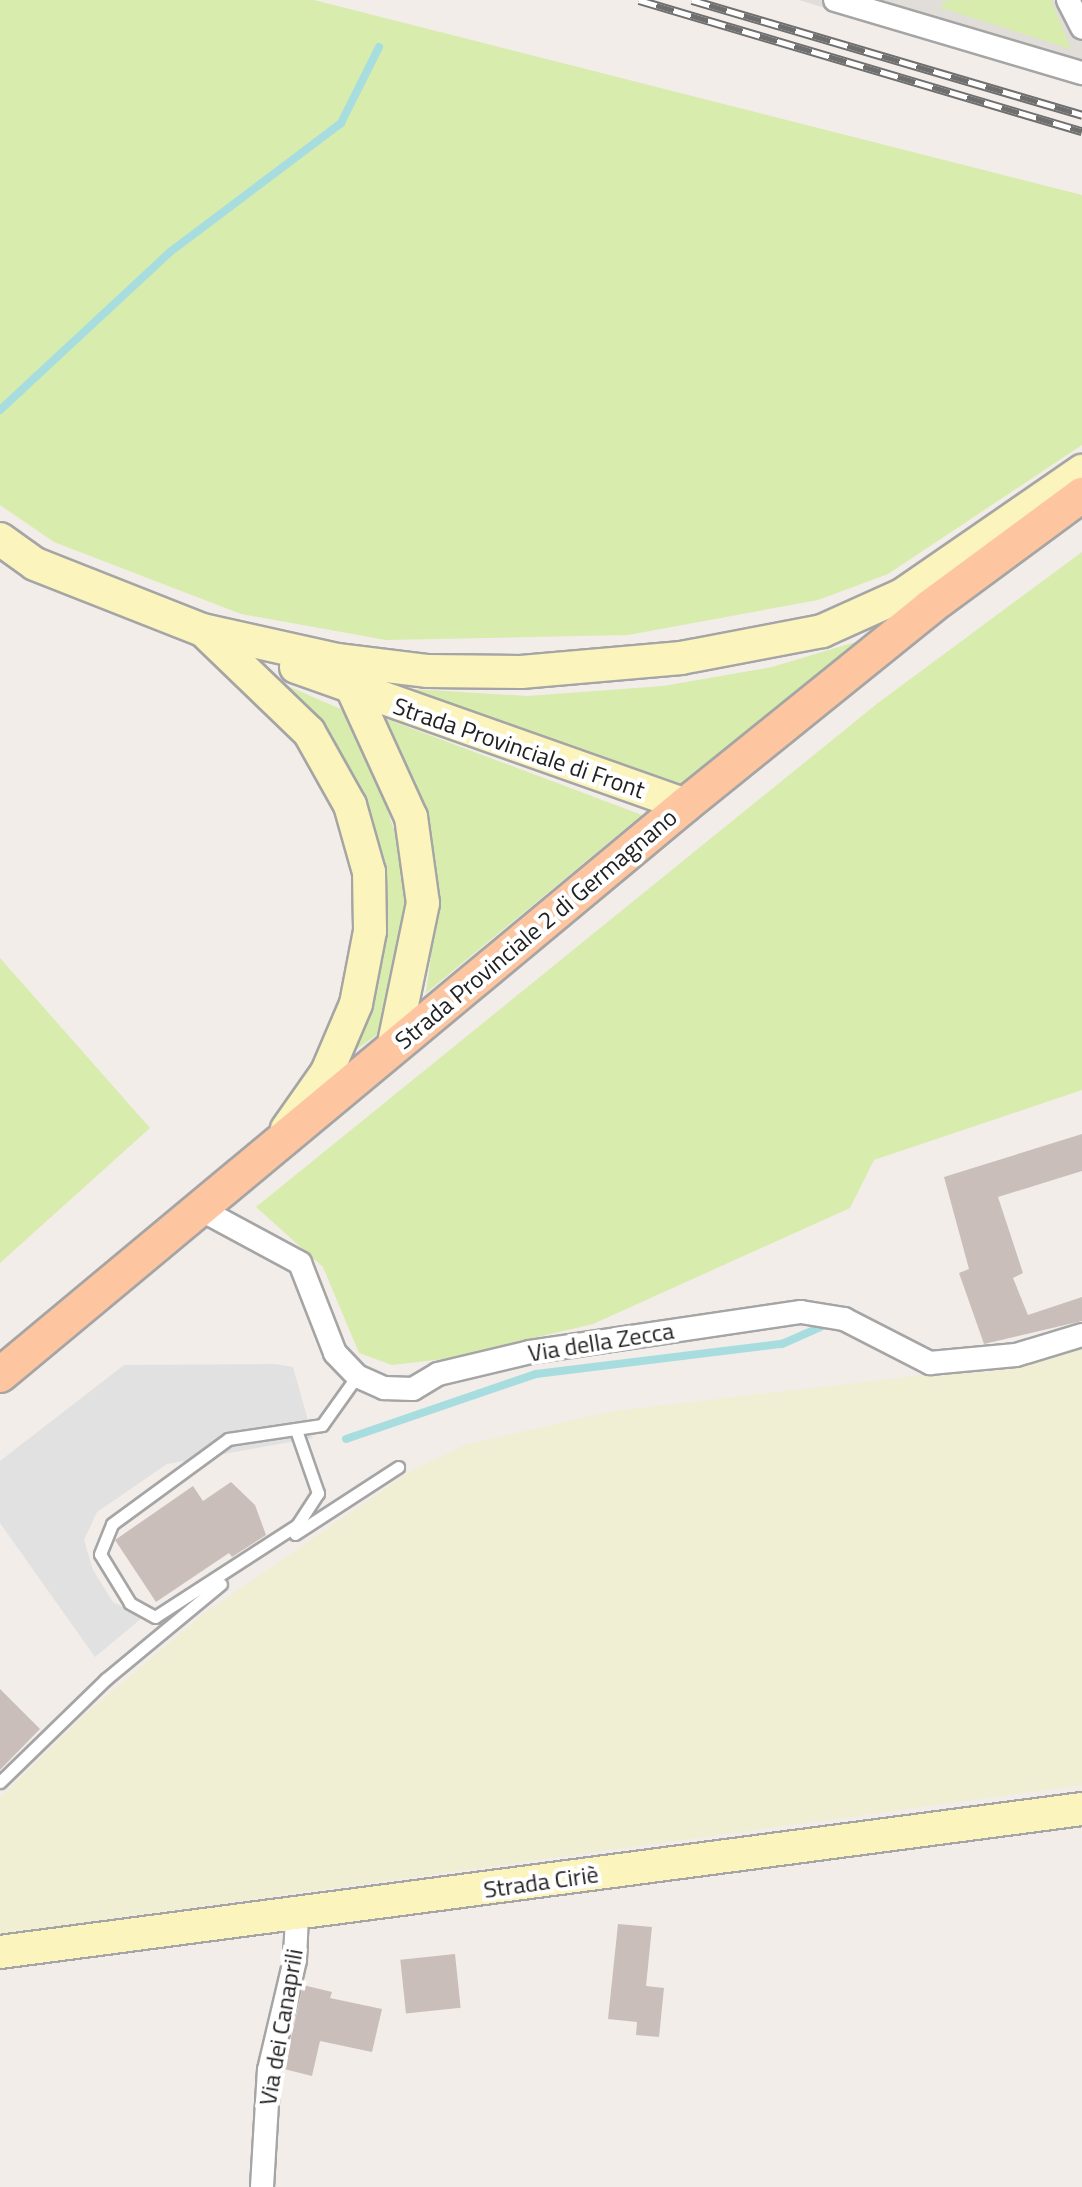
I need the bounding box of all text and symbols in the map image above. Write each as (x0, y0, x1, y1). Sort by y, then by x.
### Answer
street label: Strada Provinciale di Front (390, 691, 648, 805)
street label: Strada Provinciale 2 di Germagnano (389, 803, 683, 1055)
street label: Via della Zecca (526, 1316, 676, 1368)
street label: Strada Ciriè (482, 1860, 600, 1904)
street label: Via dei Canaprili (253, 1946, 309, 2108)

